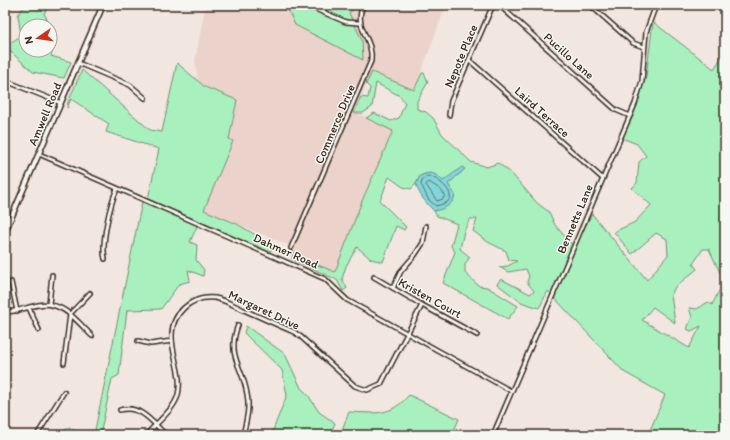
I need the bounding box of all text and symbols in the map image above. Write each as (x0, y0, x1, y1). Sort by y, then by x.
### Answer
north arrow (18, 18, 58, 58)
street label: Nepote Place (441, 22, 481, 90)
street label: Pucillo Lane (541, 30, 597, 82)
text: N (22, 35, 36, 45)
street label: Amwell Road (25, 80, 65, 148)
street label: Commerce Drive (312, 82, 358, 166)
street label: Laird Terrace (512, 84, 572, 140)
street label: Bennetts Lane (554, 182, 596, 256)
street label: Dahmer Road (251, 230, 321, 272)
street label: Kristen Court (396, 275, 464, 321)
street label: Margaret Drive (226, 287, 302, 333)

